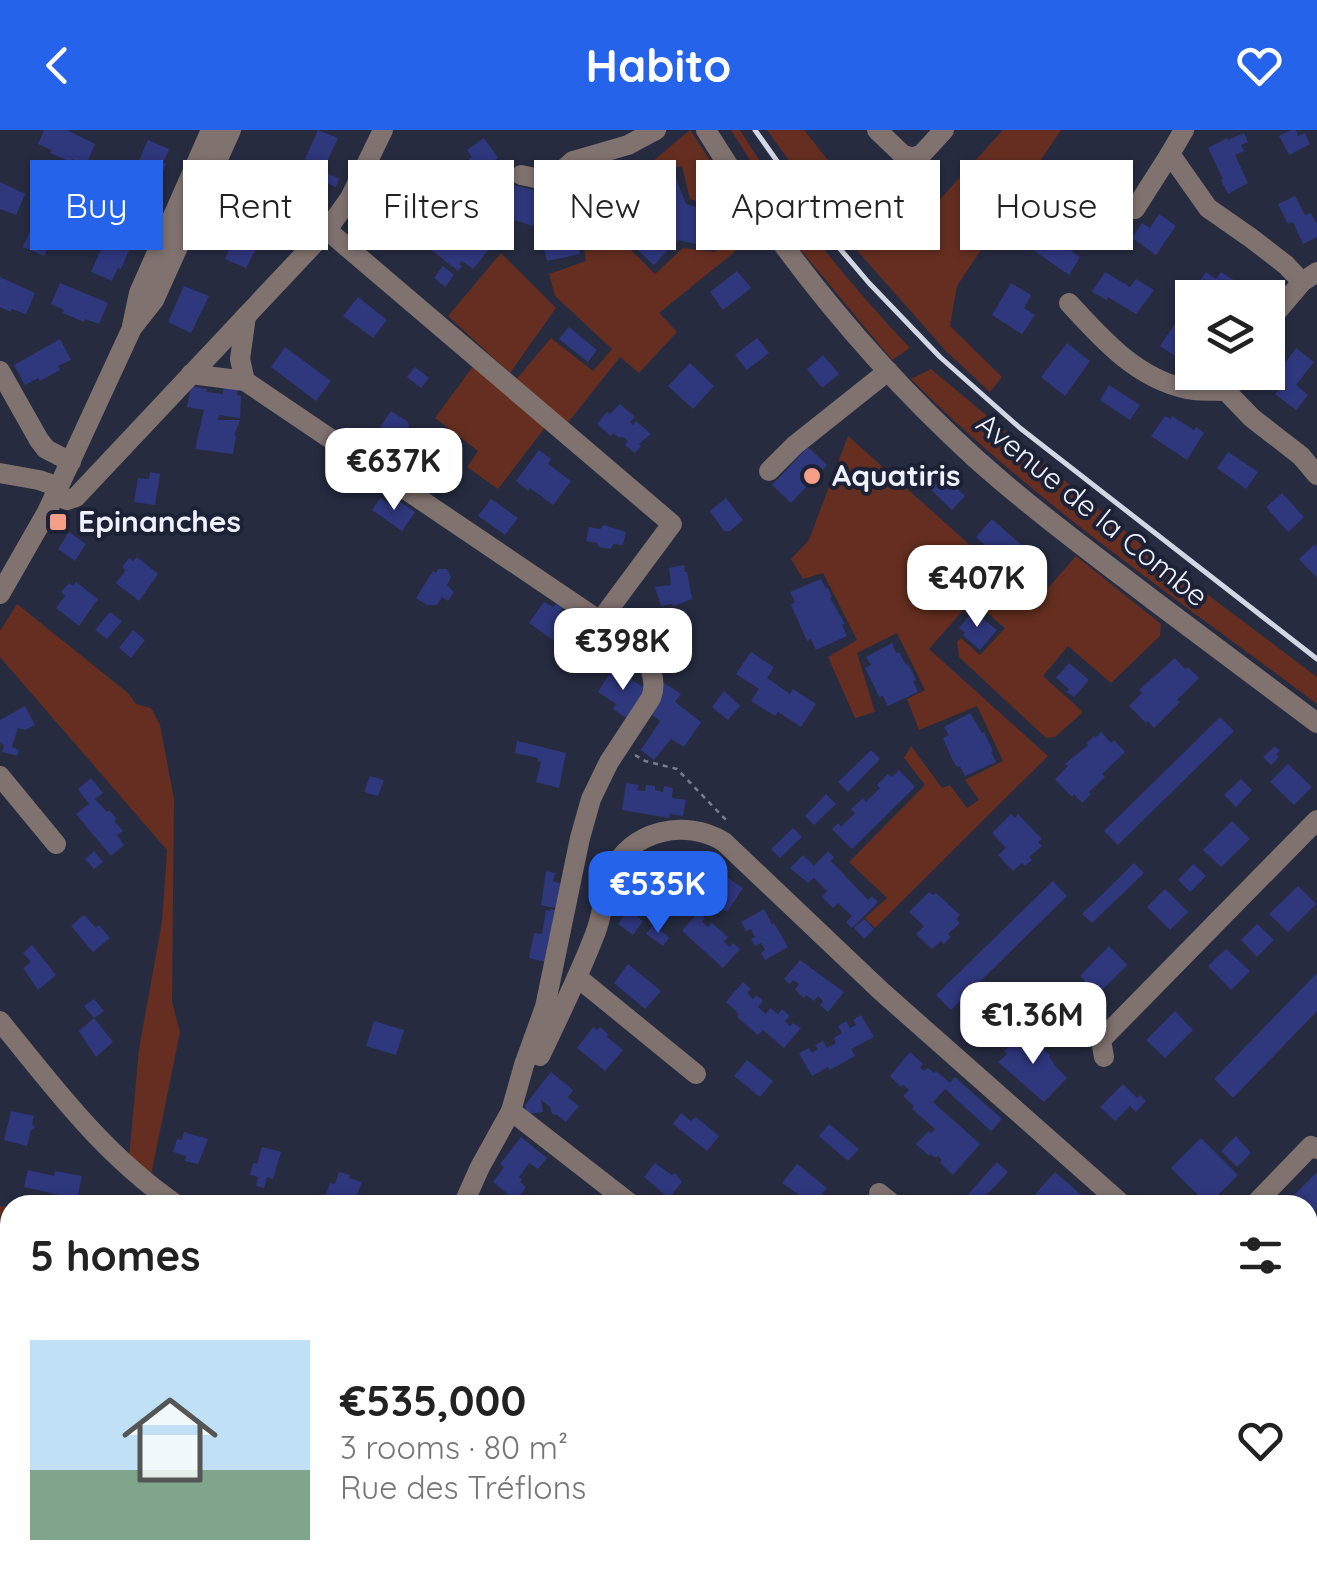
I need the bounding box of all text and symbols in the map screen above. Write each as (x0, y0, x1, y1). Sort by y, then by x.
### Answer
text: Habito (586, 37, 731, 93)
icon: back (30, 38, 85, 93)
icon: heart (1232, 38, 1287, 93)
chip: Buy (30, 160, 163, 250)
chip: Rent (183, 160, 328, 250)
chip: Filters (348, 160, 514, 250)
chip: New (534, 160, 676, 250)
chip: Apartment (696, 160, 940, 250)
chip: House (960, 160, 1133, 250)
map controls (1175, 280, 1285, 390)
button: layers (1175, 280, 1285, 390)
street label: Avenue de la Combe (969, 404, 1216, 614)
pin: €637K (324, 428, 464, 513)
text: €637K (347, 440, 441, 480)
place label: Aquatiris (832, 456, 960, 494)
marker: Aquatiris (801, 465, 823, 487)
place label: Epinanches (78, 502, 241, 540)
marker: Epinanches (47, 511, 69, 533)
pin: €407K (907, 545, 1047, 630)
text: €407K (929, 557, 1025, 597)
pin: €398K (553, 608, 693, 693)
text: €398K (576, 620, 670, 660)
pin: €535K (588, 851, 728, 936)
text: €535K (610, 863, 706, 903)
pin: €1.36M (952, 982, 1114, 1067)
text: €1.36M (982, 994, 1084, 1034)
icon: filters (1233, 1228, 1288, 1283)
text: 5 homes (30, 1229, 201, 1282)
text: €535,000 (340, 1374, 526, 1427)
icon: home (110, 1380, 230, 1500)
icon: heart (1233, 1413, 1288, 1468)
text: 3 rooms · 80 m² (340, 1427, 568, 1467)
text: Rue des Tréflons (340, 1467, 586, 1507)

